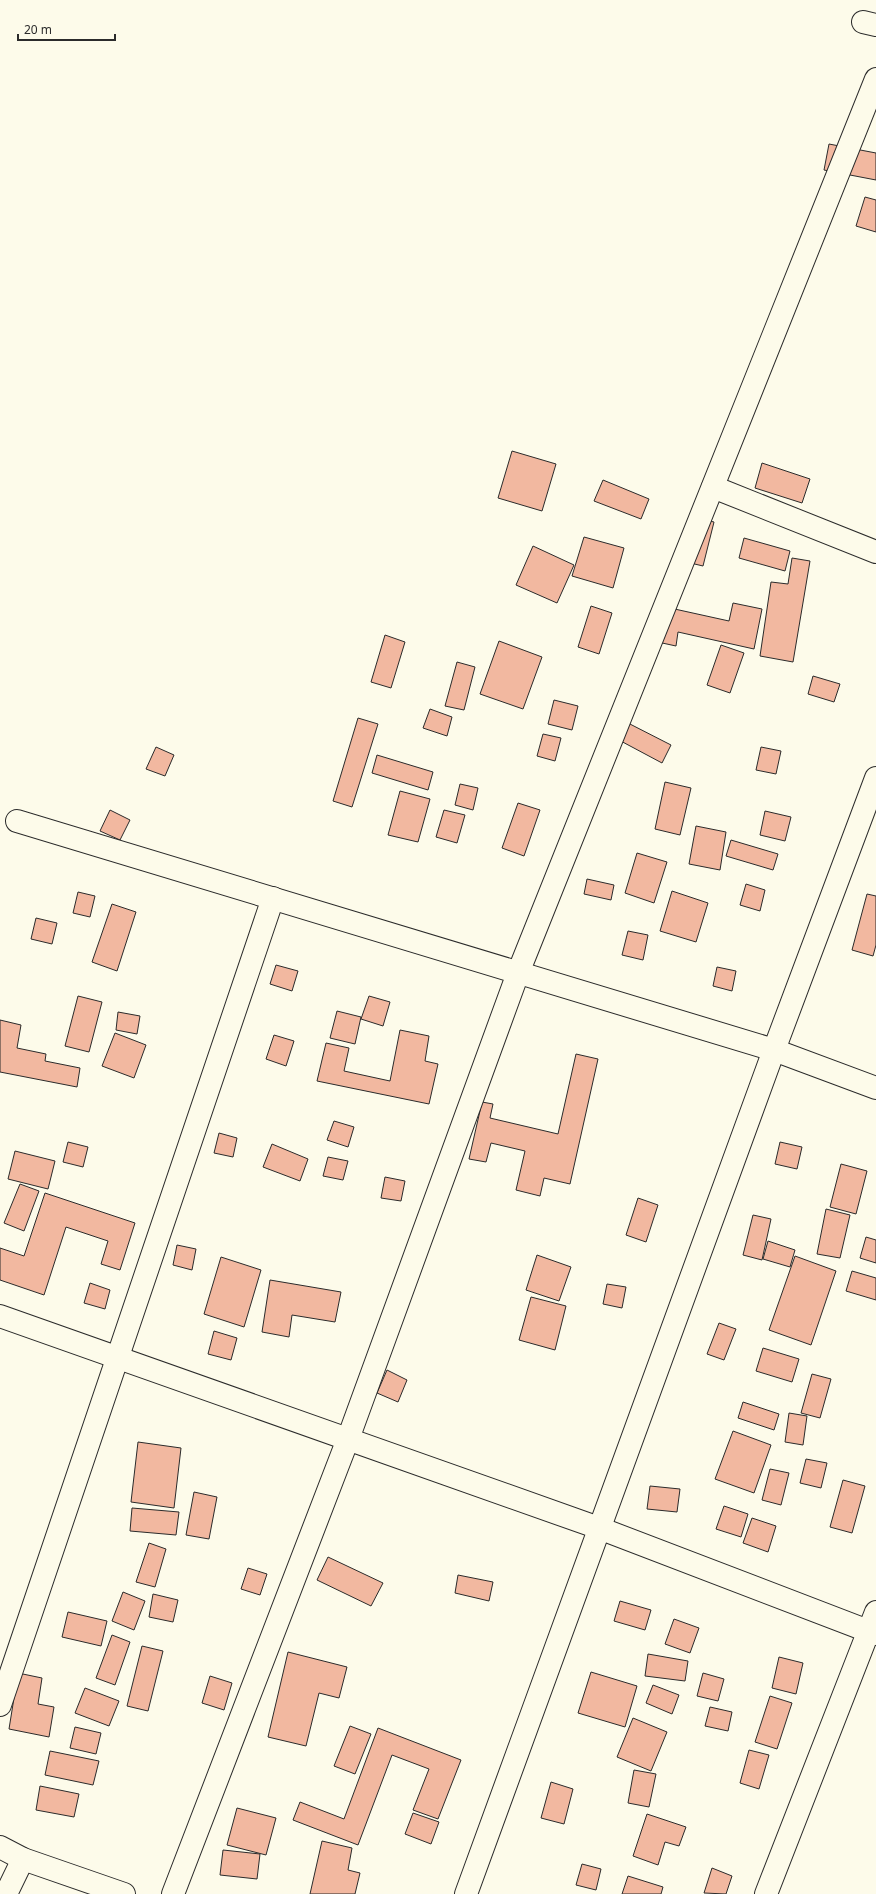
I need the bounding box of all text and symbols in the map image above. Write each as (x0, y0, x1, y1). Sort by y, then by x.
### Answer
scale bar (18, 16, 115, 42)
text: 20 m (24, 21, 52, 38)

